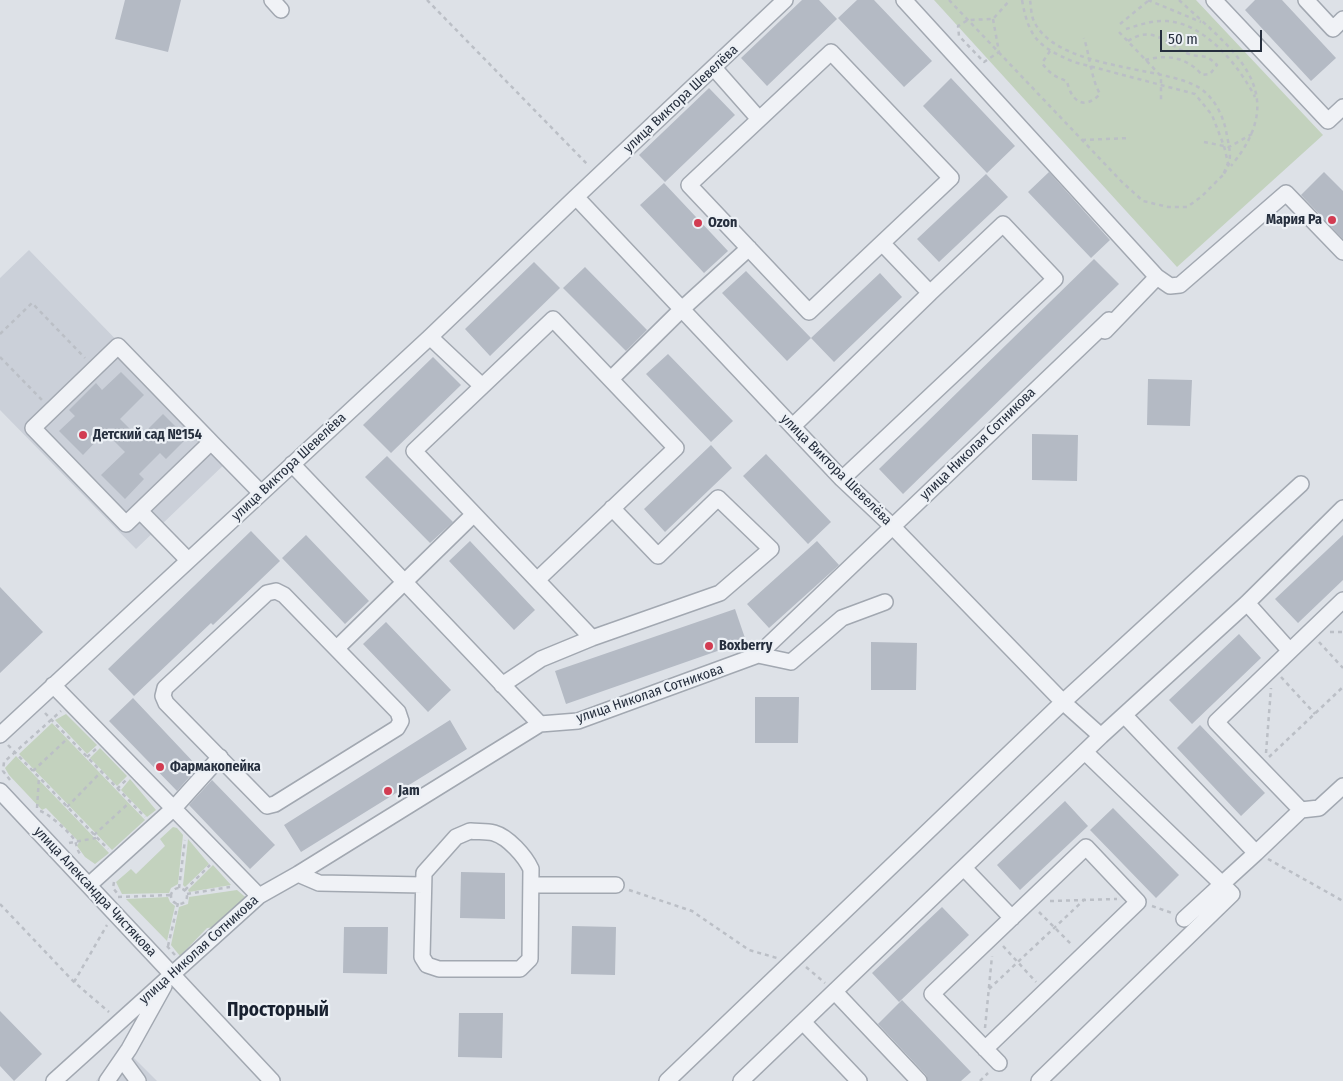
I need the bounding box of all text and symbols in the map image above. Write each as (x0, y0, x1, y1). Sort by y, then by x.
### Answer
scale bar (1163, 20, 1266, 52)
text: 50 m (1168, 30, 1198, 48)
street label: улица Виктора Шевелёва (620, 42, 742, 156)
place label: Мария Ра (1266, 212, 1322, 228)
marker: Мария Ра (1326, 214, 1338, 226)
place label: Ozon (708, 215, 737, 231)
marker: Ozon (692, 217, 704, 229)
street label: улица Николая Сотникова (917, 384, 1039, 504)
street label: улица Виктора Шевелёва (228, 410, 350, 524)
street label: улица Виктора Шевелёва (777, 411, 895, 529)
place label: Детский сад №154 (93, 427, 202, 443)
marker: Детский сад №154 (77, 429, 89, 441)
place label: Boxberry (719, 638, 772, 654)
marker: Boxberry (703, 640, 715, 652)
street label: улица Николая Сотникова (574, 661, 726, 727)
place label: Фармакопейка (170, 759, 261, 775)
marker: Фармакопейка (154, 761, 166, 773)
place label: Jam (398, 783, 420, 799)
marker: Jam (382, 785, 394, 797)
street label: улица Александра Чистякова (30, 823, 160, 961)
street label: улица Николая Сотникова (136, 892, 262, 1008)
district label: Просторный (227, 1000, 329, 1022)

